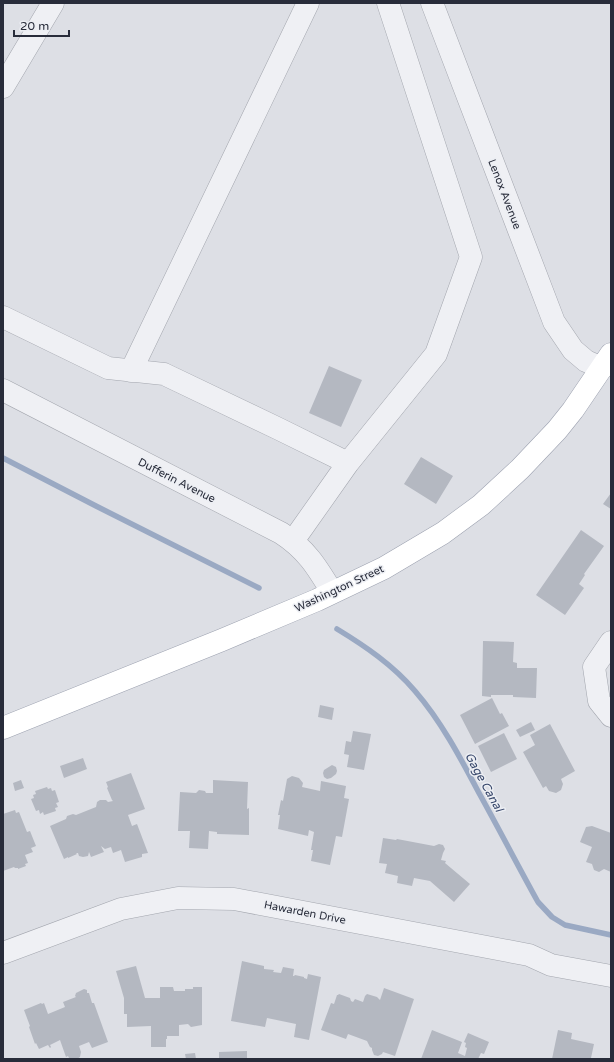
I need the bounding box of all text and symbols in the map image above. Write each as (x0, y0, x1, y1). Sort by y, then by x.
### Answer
scale bar (14, 12, 69, 38)
text: 20 m (20, 19, 49, 33)
street label: Lenox Avenue (485, 157, 524, 231)
street label: Dufferin Avenue (136, 455, 218, 506)
street label: Washington Street (292, 562, 386, 615)
water label: Gage Canal (462, 750, 507, 816)
street label: Hawarden Drive (263, 898, 347, 927)

